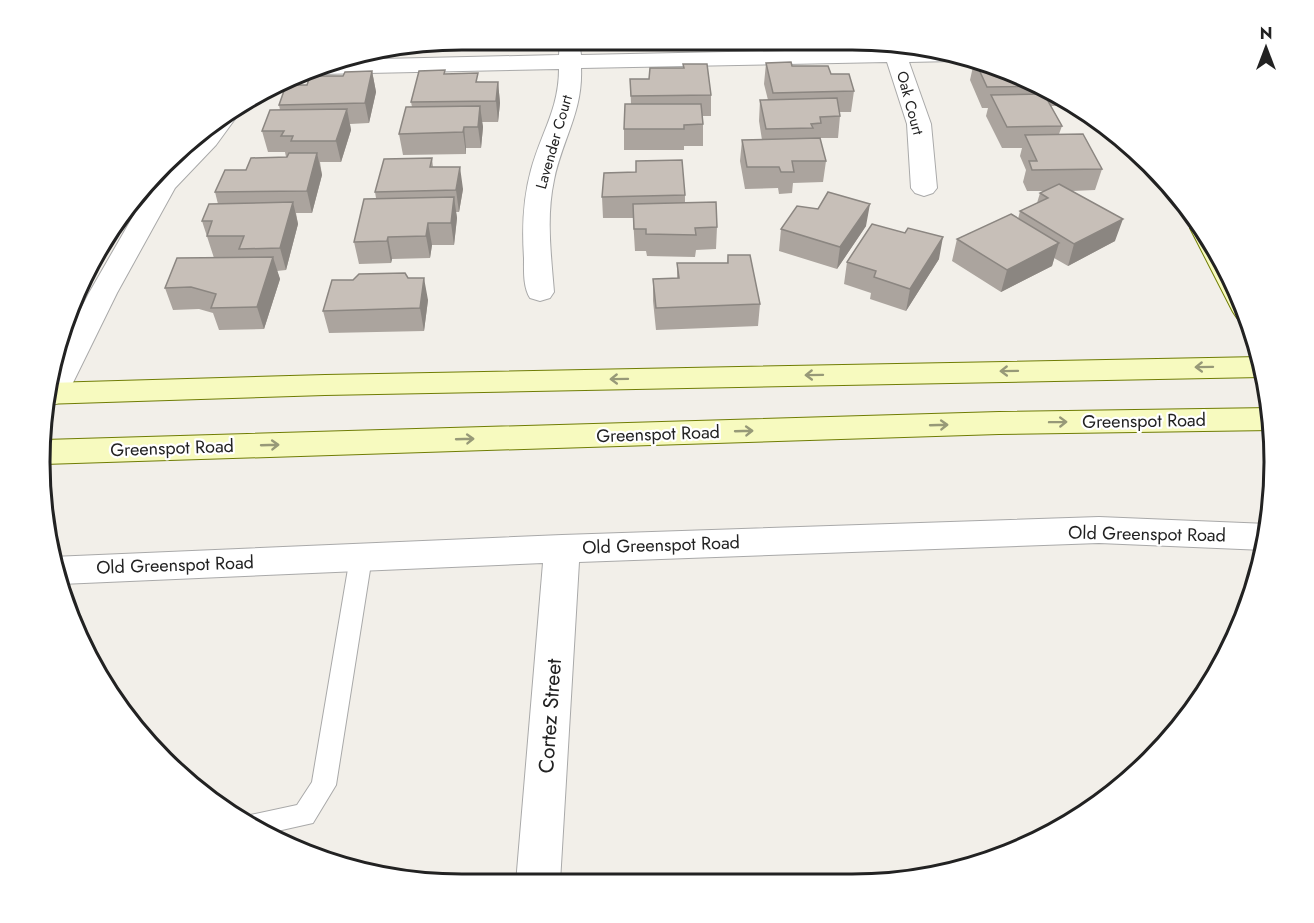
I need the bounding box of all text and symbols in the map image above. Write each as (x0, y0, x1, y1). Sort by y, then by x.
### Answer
north arrow (1236, 18, 1296, 78)
text: N (1260, 22, 1272, 45)
street label: Oak Court (891, 69, 929, 138)
street label: Lavender Court (530, 92, 578, 192)
one-way arrow (1194, 361, 1214, 373)
one-way arrow (999, 365, 1019, 377)
one-way arrow (804, 369, 824, 381)
one-way arrow (609, 373, 629, 385)
street label: Greenspot Road (1082, 407, 1206, 435)
one-way arrow (1047, 416, 1067, 428)
street label: Greenspot Road (596, 419, 720, 449)
one-way arrow (929, 419, 949, 431)
one-way arrow (734, 425, 754, 437)
street label: Greenspot Road (110, 433, 234, 463)
one-way arrow (455, 434, 475, 445)
one-way arrow (260, 439, 280, 451)
street label: Old Greenspot Road (1068, 520, 1226, 548)
street label: Old Greenspot Road (582, 529, 740, 561)
street label: Old Greenspot Road (96, 549, 254, 581)
street label: Cortez Street (531, 658, 569, 774)

